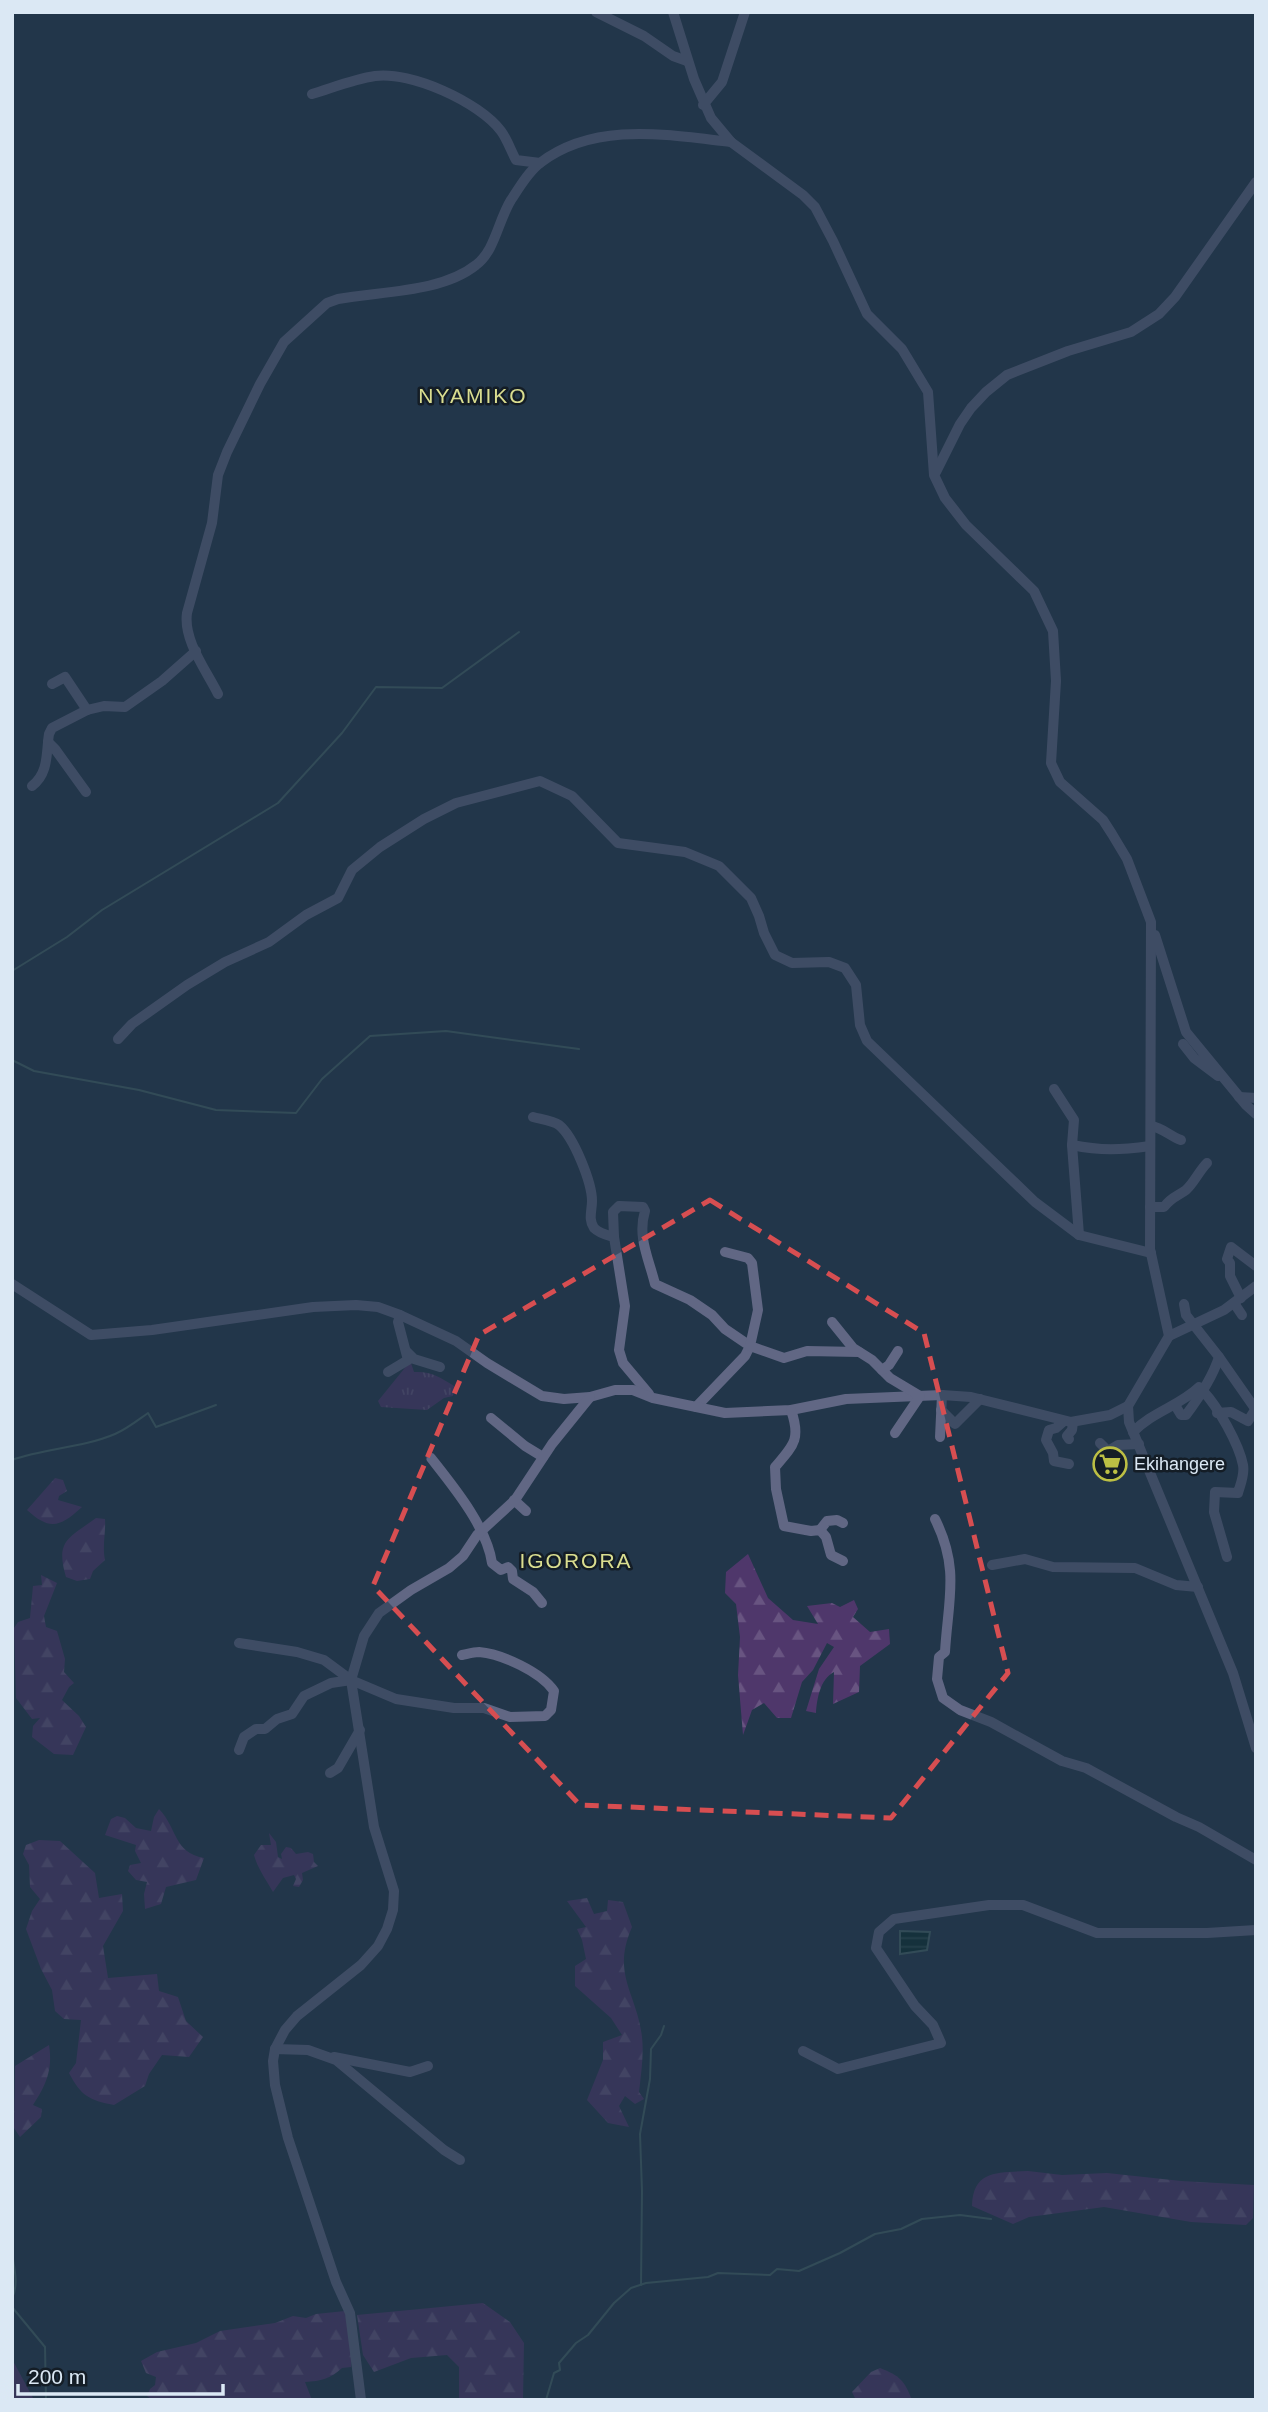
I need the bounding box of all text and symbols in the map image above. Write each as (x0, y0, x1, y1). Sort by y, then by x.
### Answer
district label: NYAMIKO (418, 384, 528, 407)
supermarket icon: Ekihangere (1091, 1445, 1129, 1483)
place label: Ekihangere (1134, 1454, 1225, 1474)
district label: IGORORA (519, 1549, 633, 1572)
scale bar (18, 2352, 222, 2396)
text: 200 m (28, 2365, 86, 2388)

